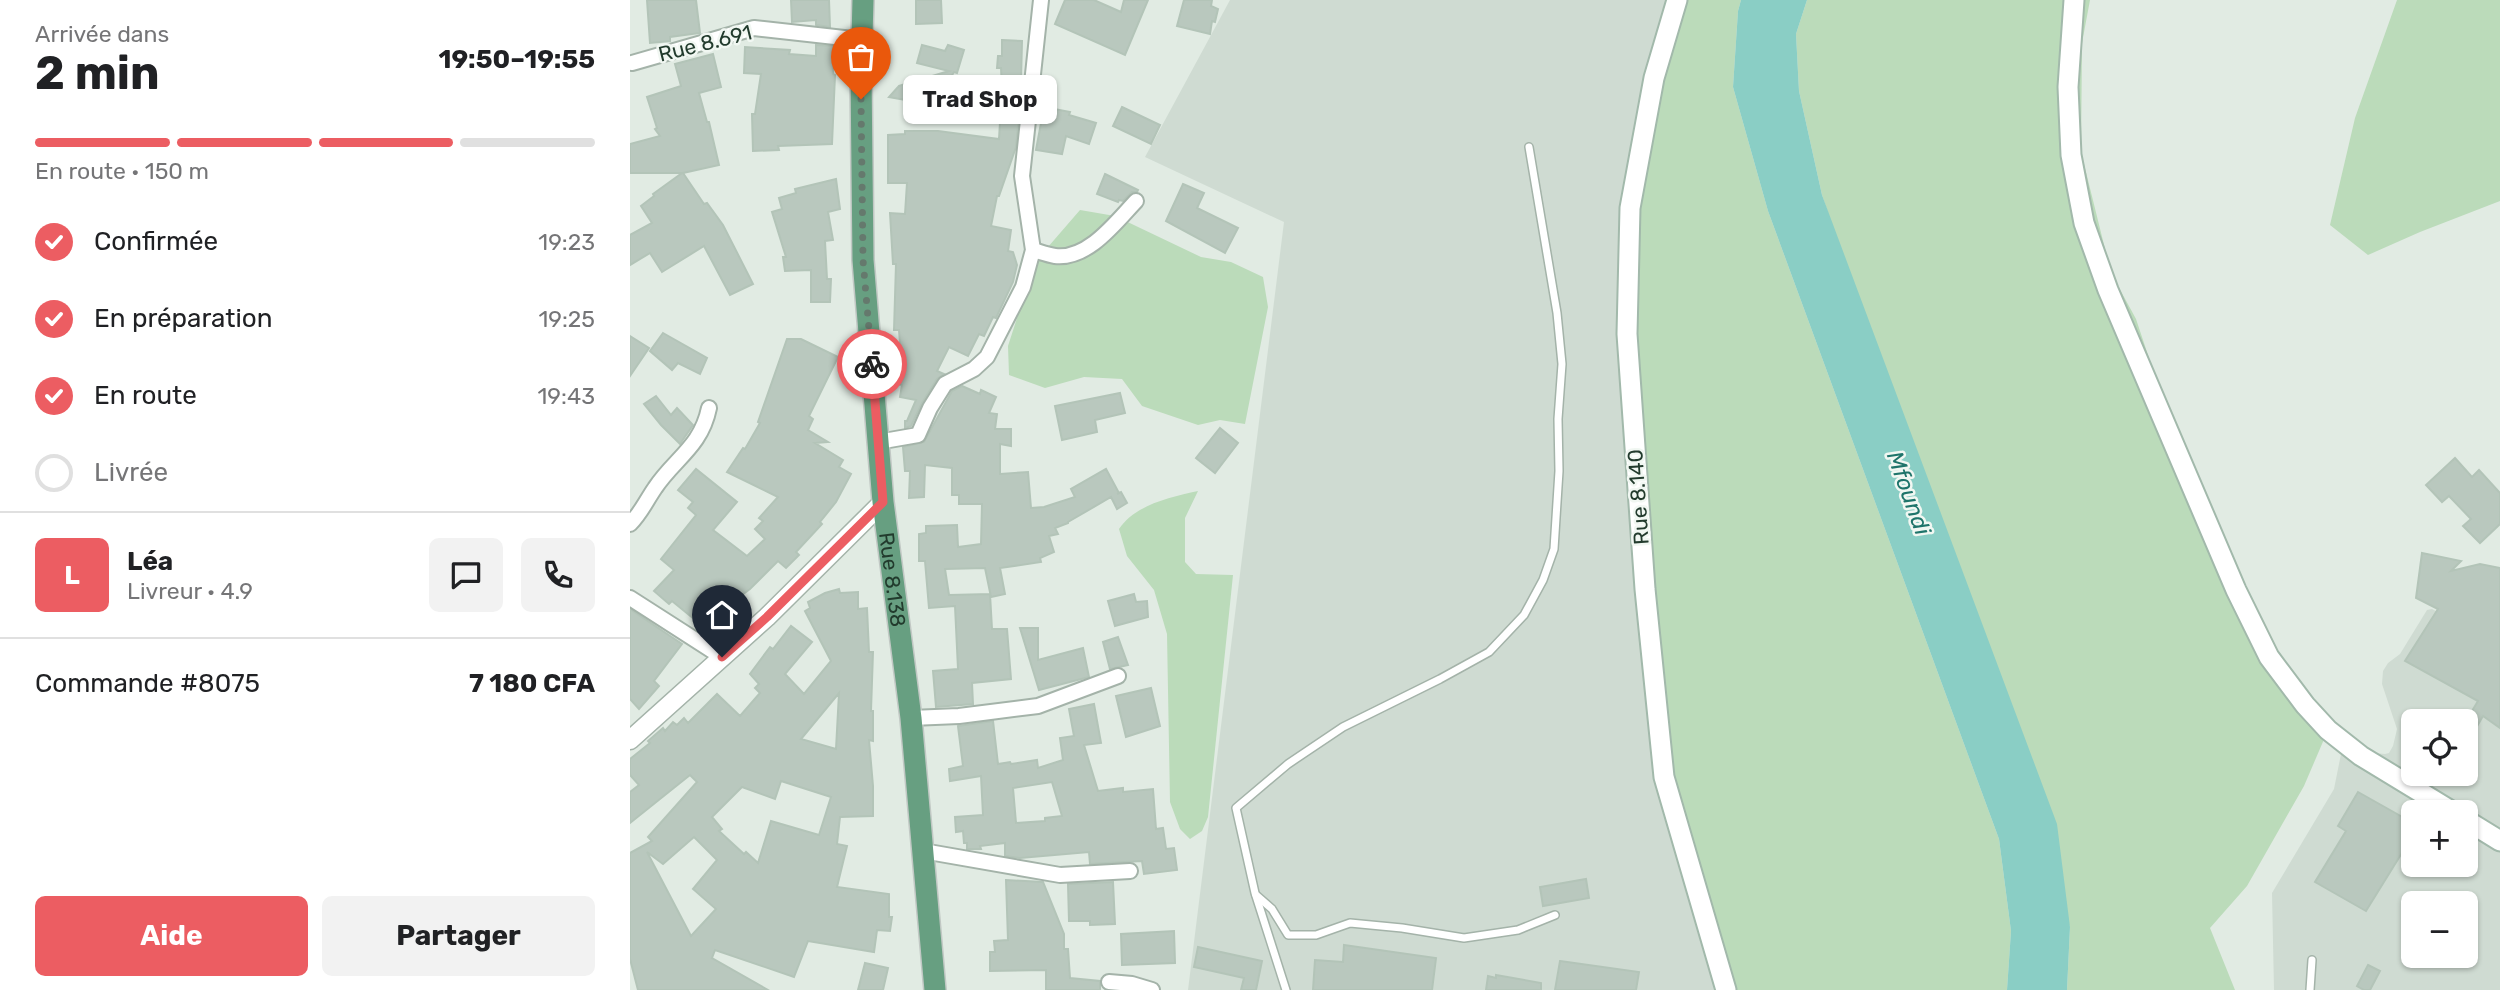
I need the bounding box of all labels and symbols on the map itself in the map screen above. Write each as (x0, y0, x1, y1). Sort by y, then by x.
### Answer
street label: Rue 8.691 (656, 19, 754, 67)
pin (831, 27, 891, 99)
callout: Trad Shop (903, 74, 1057, 124)
courier (837, 329, 907, 399)
water label: Mfoundi (1881, 447, 1938, 540)
street label: Rue 8.140 (1622, 448, 1654, 546)
street label: Rue 8.138 (875, 531, 912, 628)
pin (692, 585, 752, 657)

